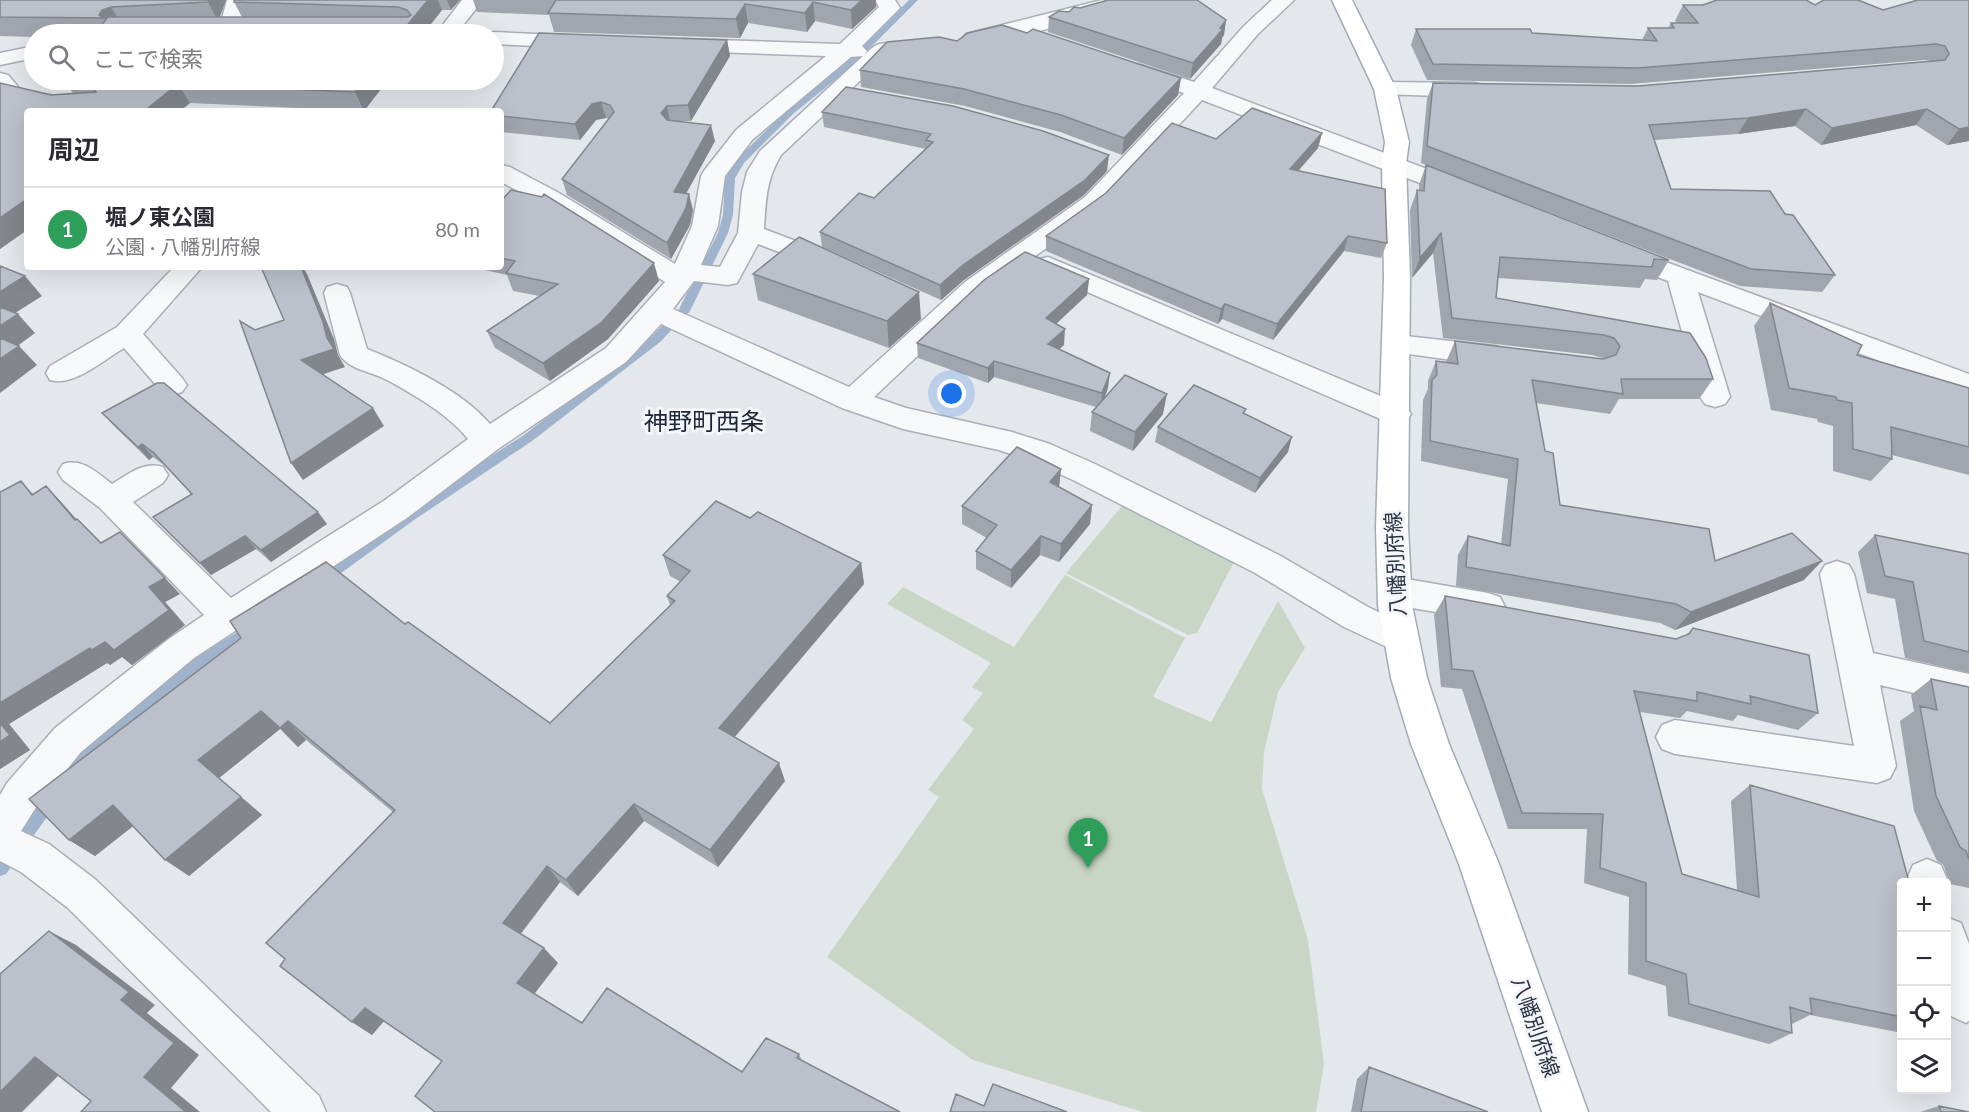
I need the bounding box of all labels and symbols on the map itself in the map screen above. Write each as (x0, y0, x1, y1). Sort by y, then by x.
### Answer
your location (937, 379, 966, 408)
district label: 神野町西条 (644, 406, 764, 435)
street label: 八幡別府線 (1379, 511, 1410, 617)
pin: 1 (1068, 818, 1108, 868)
street label: 八幡別府線 (1508, 973, 1565, 1080)

